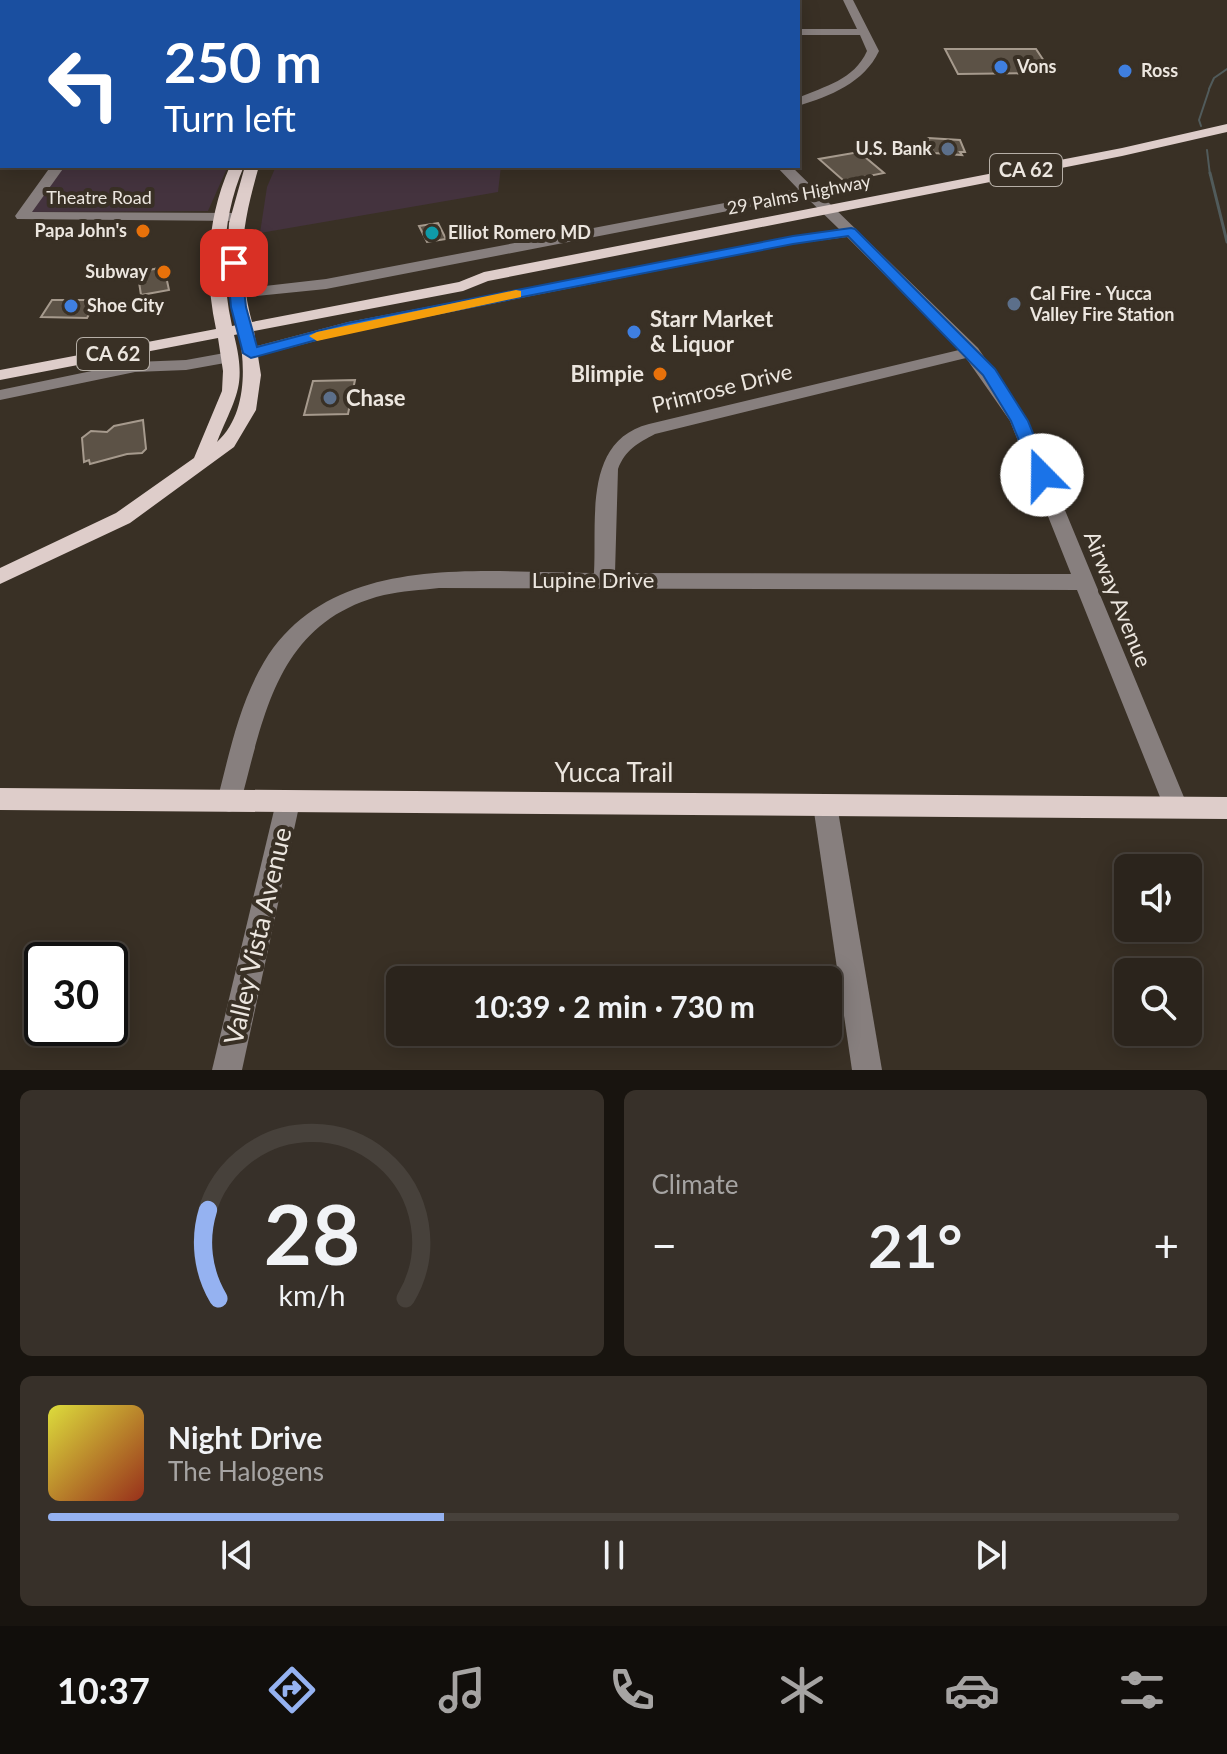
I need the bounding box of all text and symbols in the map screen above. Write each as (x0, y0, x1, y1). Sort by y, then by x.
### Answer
text: 250 m (164, 28, 322, 95)
icon: left (32, 32, 136, 136)
place label: Vons (1016, 55, 1057, 77)
marker: Vons (992, 58, 1010, 76)
place label: Ross (1141, 59, 1178, 81)
marker: Ross (1116, 62, 1134, 80)
text: Turn left (164, 96, 296, 140)
place label: U.S. Bank (856, 137, 932, 159)
marker: U.S. Bank (939, 140, 957, 158)
road number: CA 62 (990, 154, 1062, 186)
street label: 29 Palms Highway (725, 169, 873, 219)
street label: Theatre Road (46, 186, 152, 208)
place label: Papa John's (34, 219, 127, 241)
place label: Elliot Romero MD (448, 221, 591, 243)
marker: Papa John's (134, 222, 152, 240)
marker: Elliot Romero MD (423, 224, 441, 242)
pin (200, 229, 268, 297)
icon: arrive (212, 241, 256, 285)
place label: Subway (85, 260, 148, 282)
marker: Subway (155, 263, 173, 281)
place label: Cal Fire - Yucca Valley Fire Station (1029, 282, 1174, 325)
place label: Shoe City (87, 294, 164, 316)
marker: Cal Fire - Yucca Valley Fire Station (1005, 295, 1023, 313)
marker: Shoe City (62, 297, 80, 315)
place label: Starr Market & Liquor (650, 305, 774, 357)
marker: Starr Market & Liquor (625, 323, 643, 341)
road number: CA 62 (77, 338, 149, 370)
street label: Primrose Drive (649, 357, 795, 418)
place label: Blimpie (570, 360, 644, 387)
marker: Blimpie (651, 365, 669, 383)
place label: Chase (346, 384, 406, 411)
marker: Chase (321, 389, 339, 407)
position arrow (1000, 433, 1084, 517)
street label: Airway Avenue (1079, 527, 1158, 671)
street label: Lupine Drive (532, 566, 654, 593)
street label: Yucca Trail (555, 756, 673, 788)
street label: Valley Vista Avenue (216, 824, 298, 1048)
map controls (1114, 854, 1202, 1046)
button: sound (1114, 854, 1202, 942)
speed limit sign: 30 (24, 942, 128, 1046)
button: search (1114, 958, 1202, 1046)
text: 10:39 · 2 min · 730 m (473, 988, 755, 1024)
text: Climate (652, 1168, 738, 1200)
text: 28 (264, 1183, 360, 1283)
text: 21° (868, 1209, 963, 1281)
text: − (652, 1219, 677, 1271)
text: + (1153, 1219, 1179, 1271)
text: km/h (278, 1278, 345, 1312)
text: Night Drive (168, 1419, 322, 1455)
text: The Halogens (168, 1455, 324, 1487)
icon: previous (215, 1533, 259, 1577)
icon: pause (592, 1533, 636, 1577)
icon: next (969, 1533, 1013, 1577)
icon: directions (264, 1662, 320, 1718)
icon: music (434, 1662, 490, 1718)
icon: phone (604, 1662, 660, 1718)
icon: climate (774, 1662, 830, 1718)
icon: car (944, 1662, 1000, 1718)
icon: filters (1114, 1662, 1170, 1718)
text: 10:37 (57, 1668, 150, 1712)

